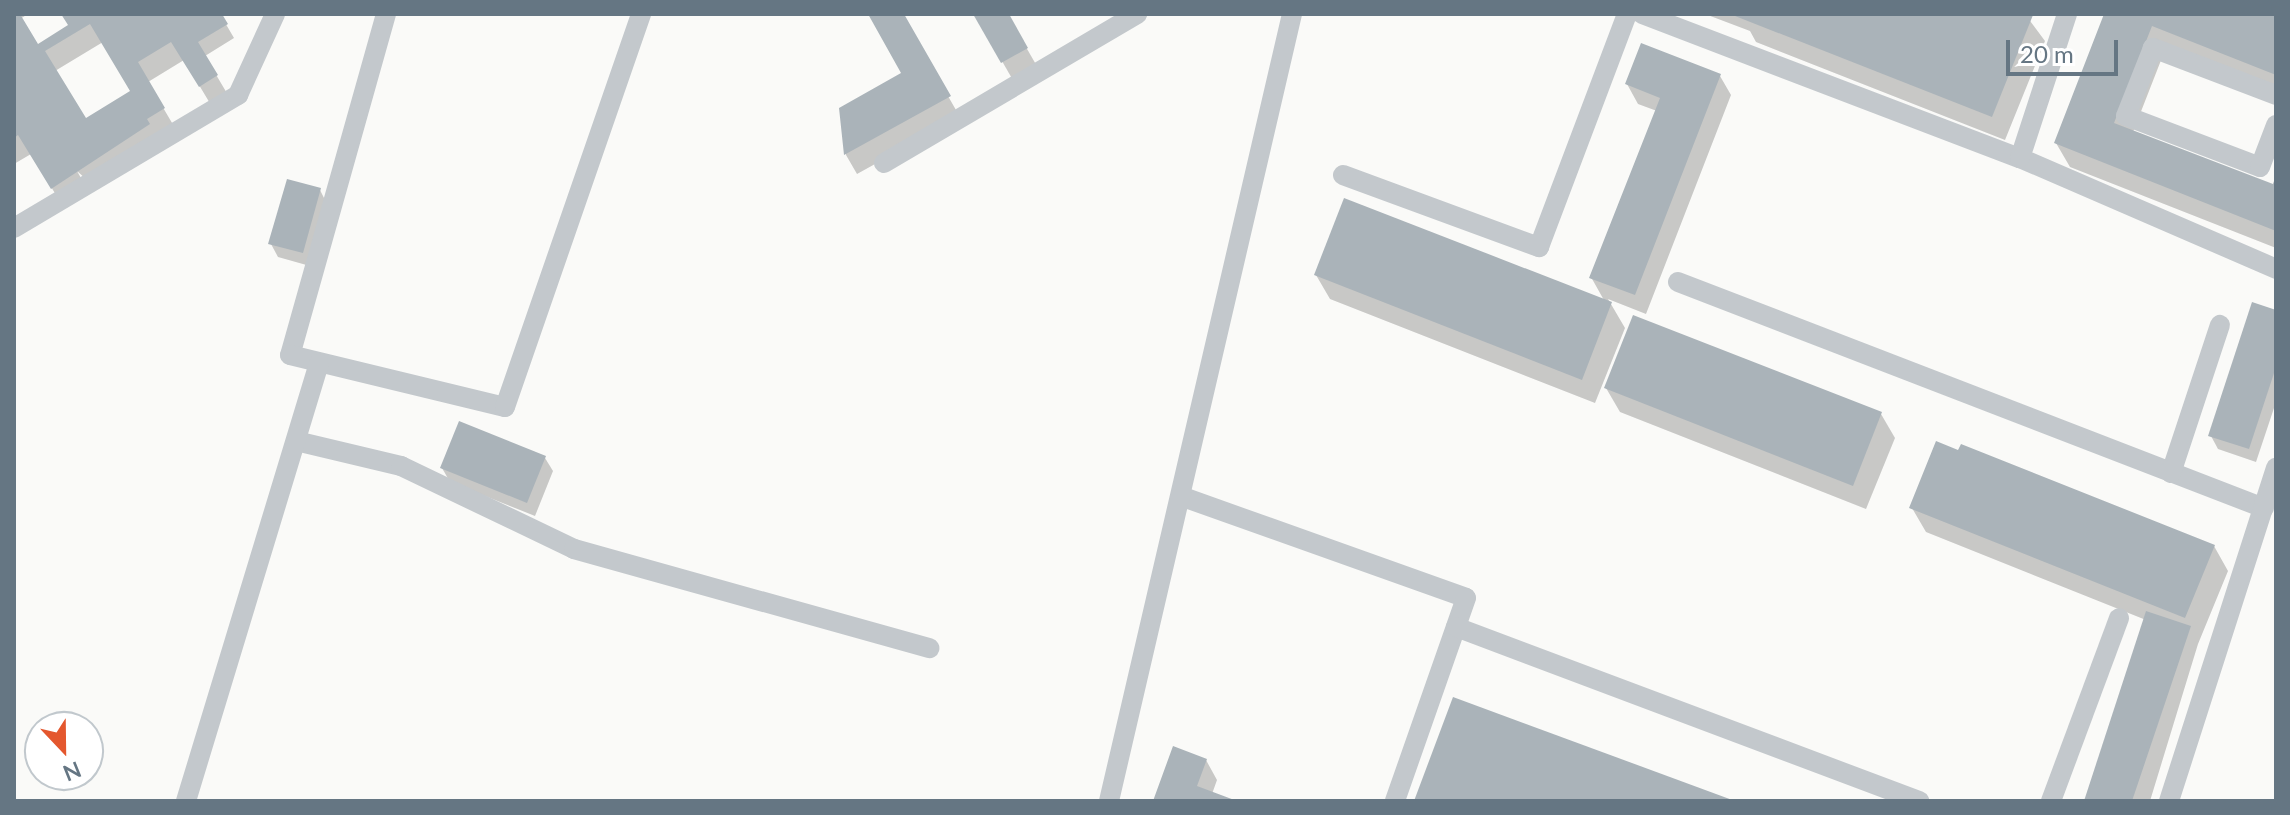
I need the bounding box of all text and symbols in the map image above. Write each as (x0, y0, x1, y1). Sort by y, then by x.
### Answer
scale bar (2010, 24, 2122, 74)
text: 20 m (2020, 39, 2074, 68)
north arrow (24, 711, 104, 791)
text: N (60, 756, 85, 788)

